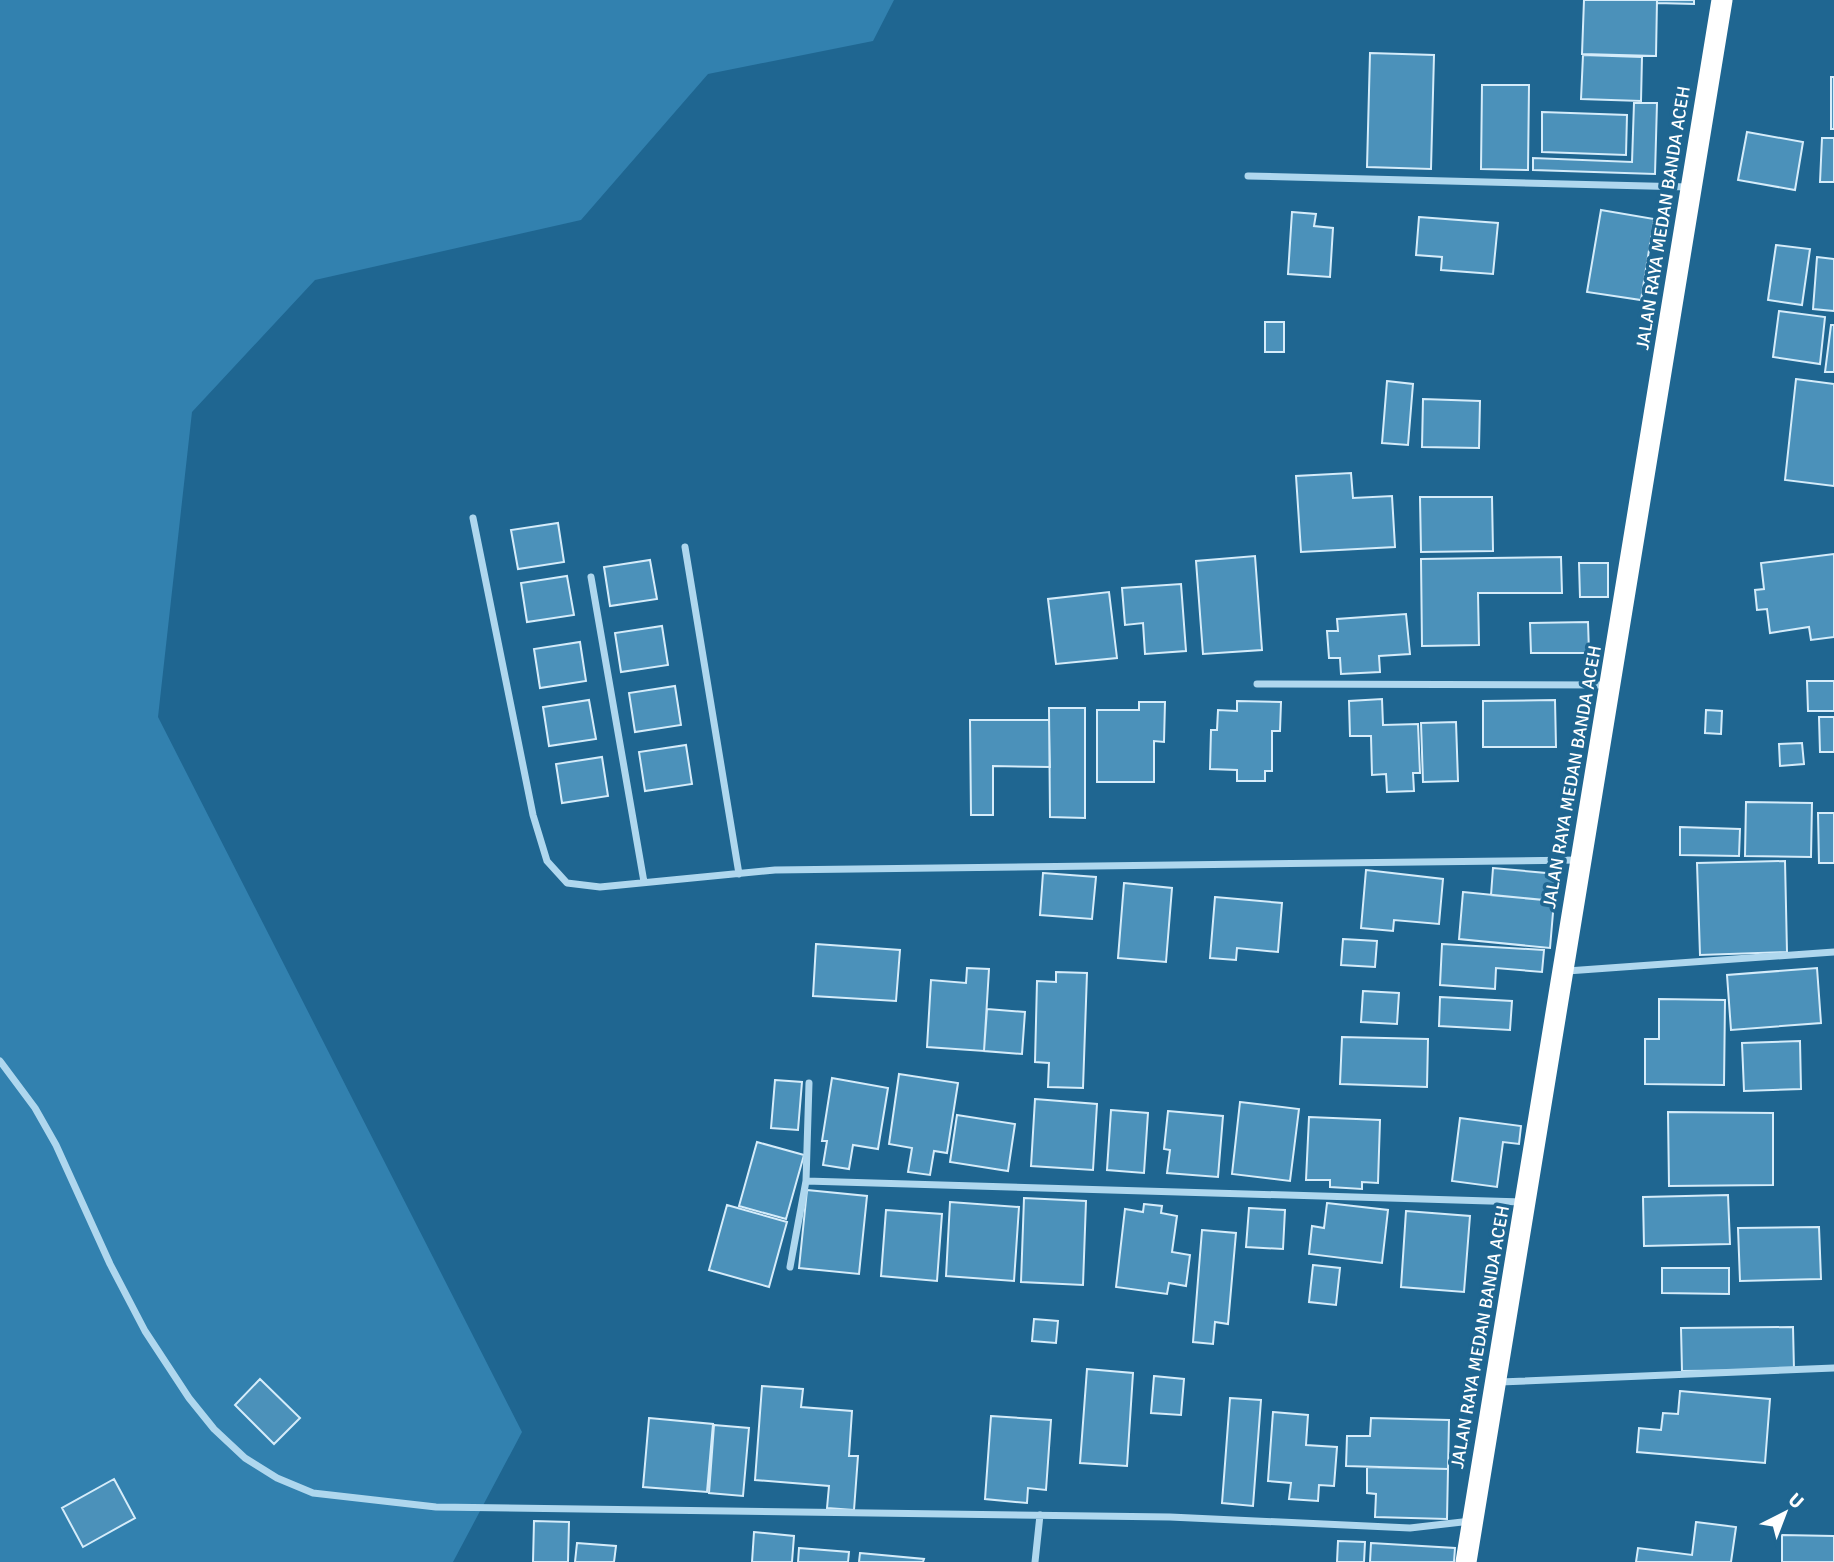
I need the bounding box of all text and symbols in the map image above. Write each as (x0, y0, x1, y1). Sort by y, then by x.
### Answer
street label: JALAN RAYA MEDAN BANDA ACEH (1631, 84, 1695, 352)
street label: JALAN RAYA MEDAN BANDA ACEH (1538, 644, 1606, 910)
street label: JALAN RAYA MEDAN BANDA ACEH (1446, 1204, 1514, 1470)
north arrow (1750, 1478, 1820, 1548)
text: U (1783, 1488, 1808, 1514)

